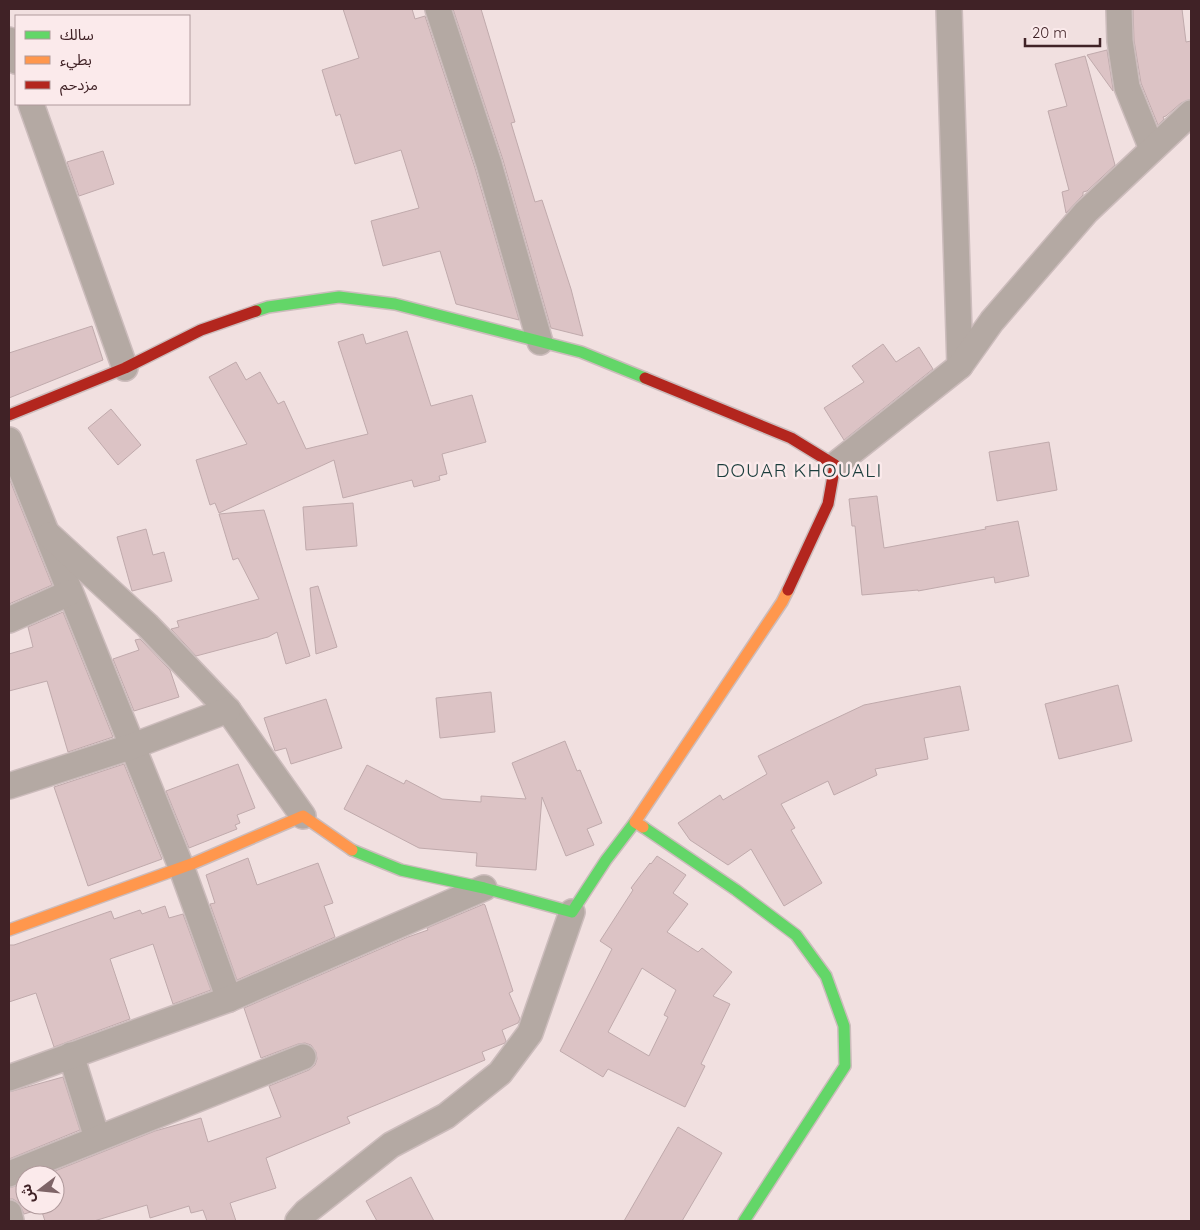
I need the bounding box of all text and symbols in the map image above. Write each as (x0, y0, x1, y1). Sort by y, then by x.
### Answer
legend (15, 15, 190, 105)
scale bar (1025, 15, 1100, 47)
text: 20 m (1032, 23, 1067, 42)
text: سالك (60, 25, 94, 44)
text: بطيء (60, 50, 92, 71)
text: مزدحم (60, 75, 98, 96)
district label: DOUAR KHOUALI (716, 458, 882, 482)
north arrow (15, 1165, 65, 1215)
text: ش (16, 1182, 39, 1205)

